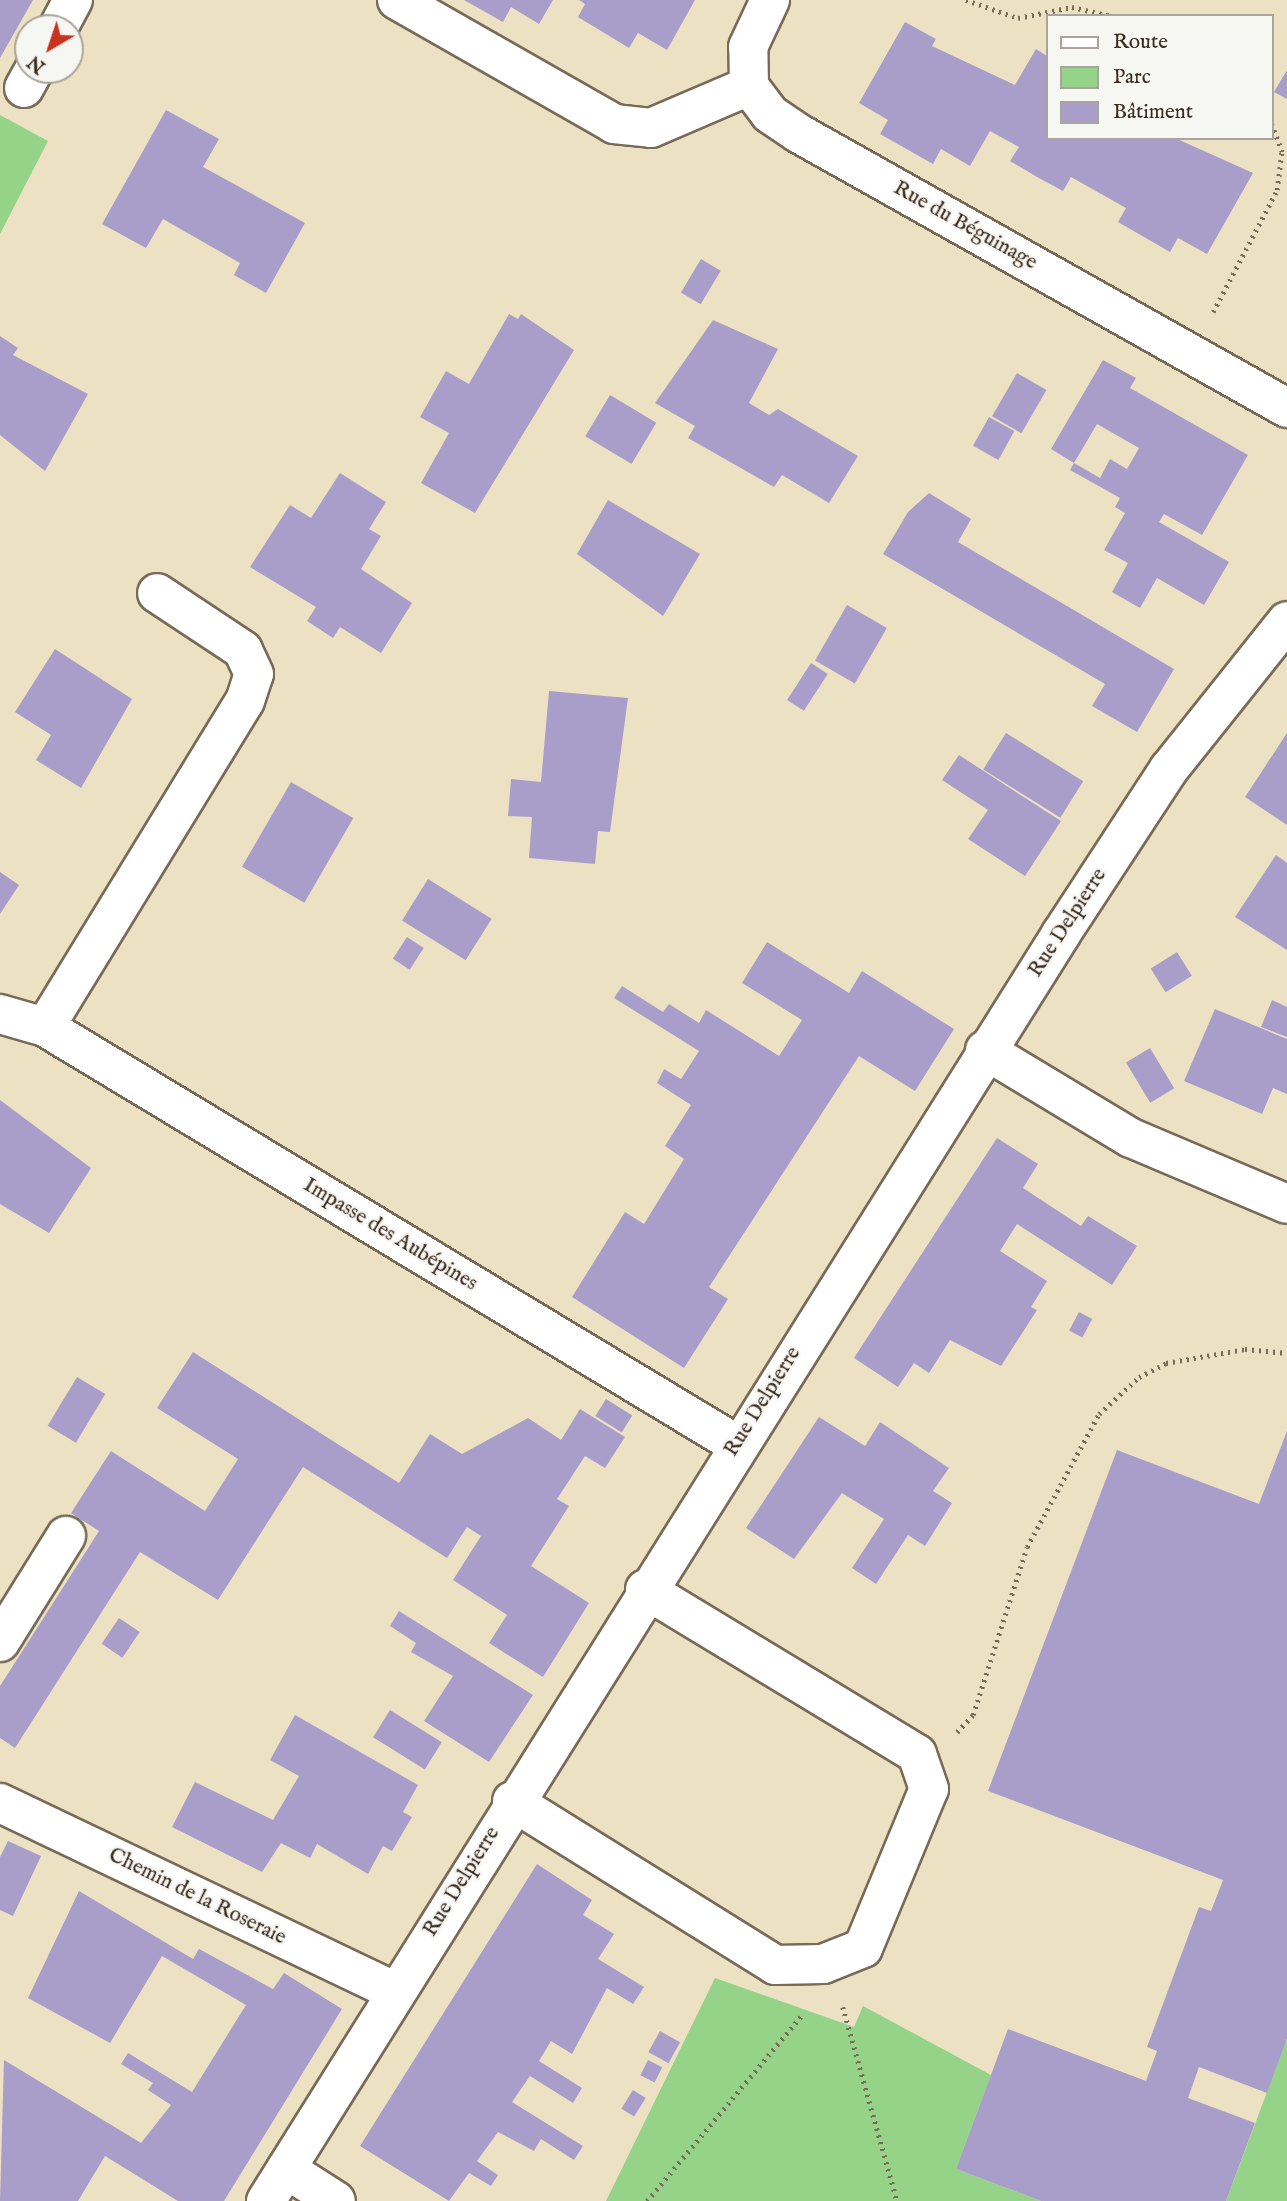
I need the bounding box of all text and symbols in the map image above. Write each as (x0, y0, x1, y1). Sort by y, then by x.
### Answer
north arrow (14, 14, 84, 84)
legend (1046, 14, 1273, 140)
text: Route (1113, 29, 1168, 56)
text: N (23, 49, 51, 78)
text: Parc (1113, 64, 1151, 91)
text: Bâtiment (1113, 99, 1193, 126)
street label: Rue du Béguinage (889, 176, 1041, 276)
street label: Rue Delpierre (1023, 864, 1113, 982)
street label: Impasse des Aubépines (298, 1173, 482, 1297)
street label: Rue Delpierre (719, 1342, 807, 1462)
street label: Rue Delpierre (418, 1822, 506, 1942)
street label: Chemin de la Roseraie (104, 1843, 290, 1951)

